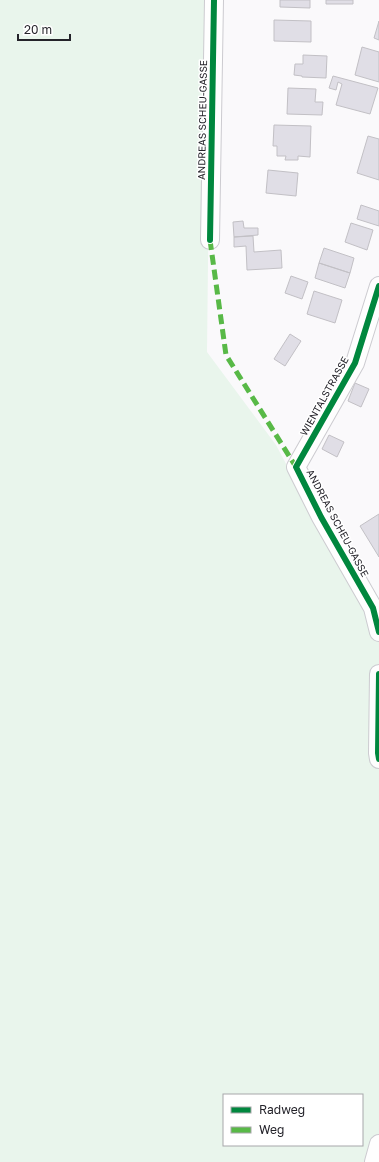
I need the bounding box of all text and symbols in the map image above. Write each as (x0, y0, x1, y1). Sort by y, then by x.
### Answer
scale bar (18, 16, 70, 42)
text: 20 m (24, 22, 52, 37)
street label: ANDREAS SCHEU-GASSE (195, 60, 209, 180)
street label: WIENTALSTRASSE (297, 354, 351, 438)
street label: ANDREAS SCHEU-GASSE (305, 467, 371, 579)
legend (223, 1094, 363, 1146)
text: Radweg (259, 1102, 305, 1117)
text: Weg (259, 1122, 284, 1137)

